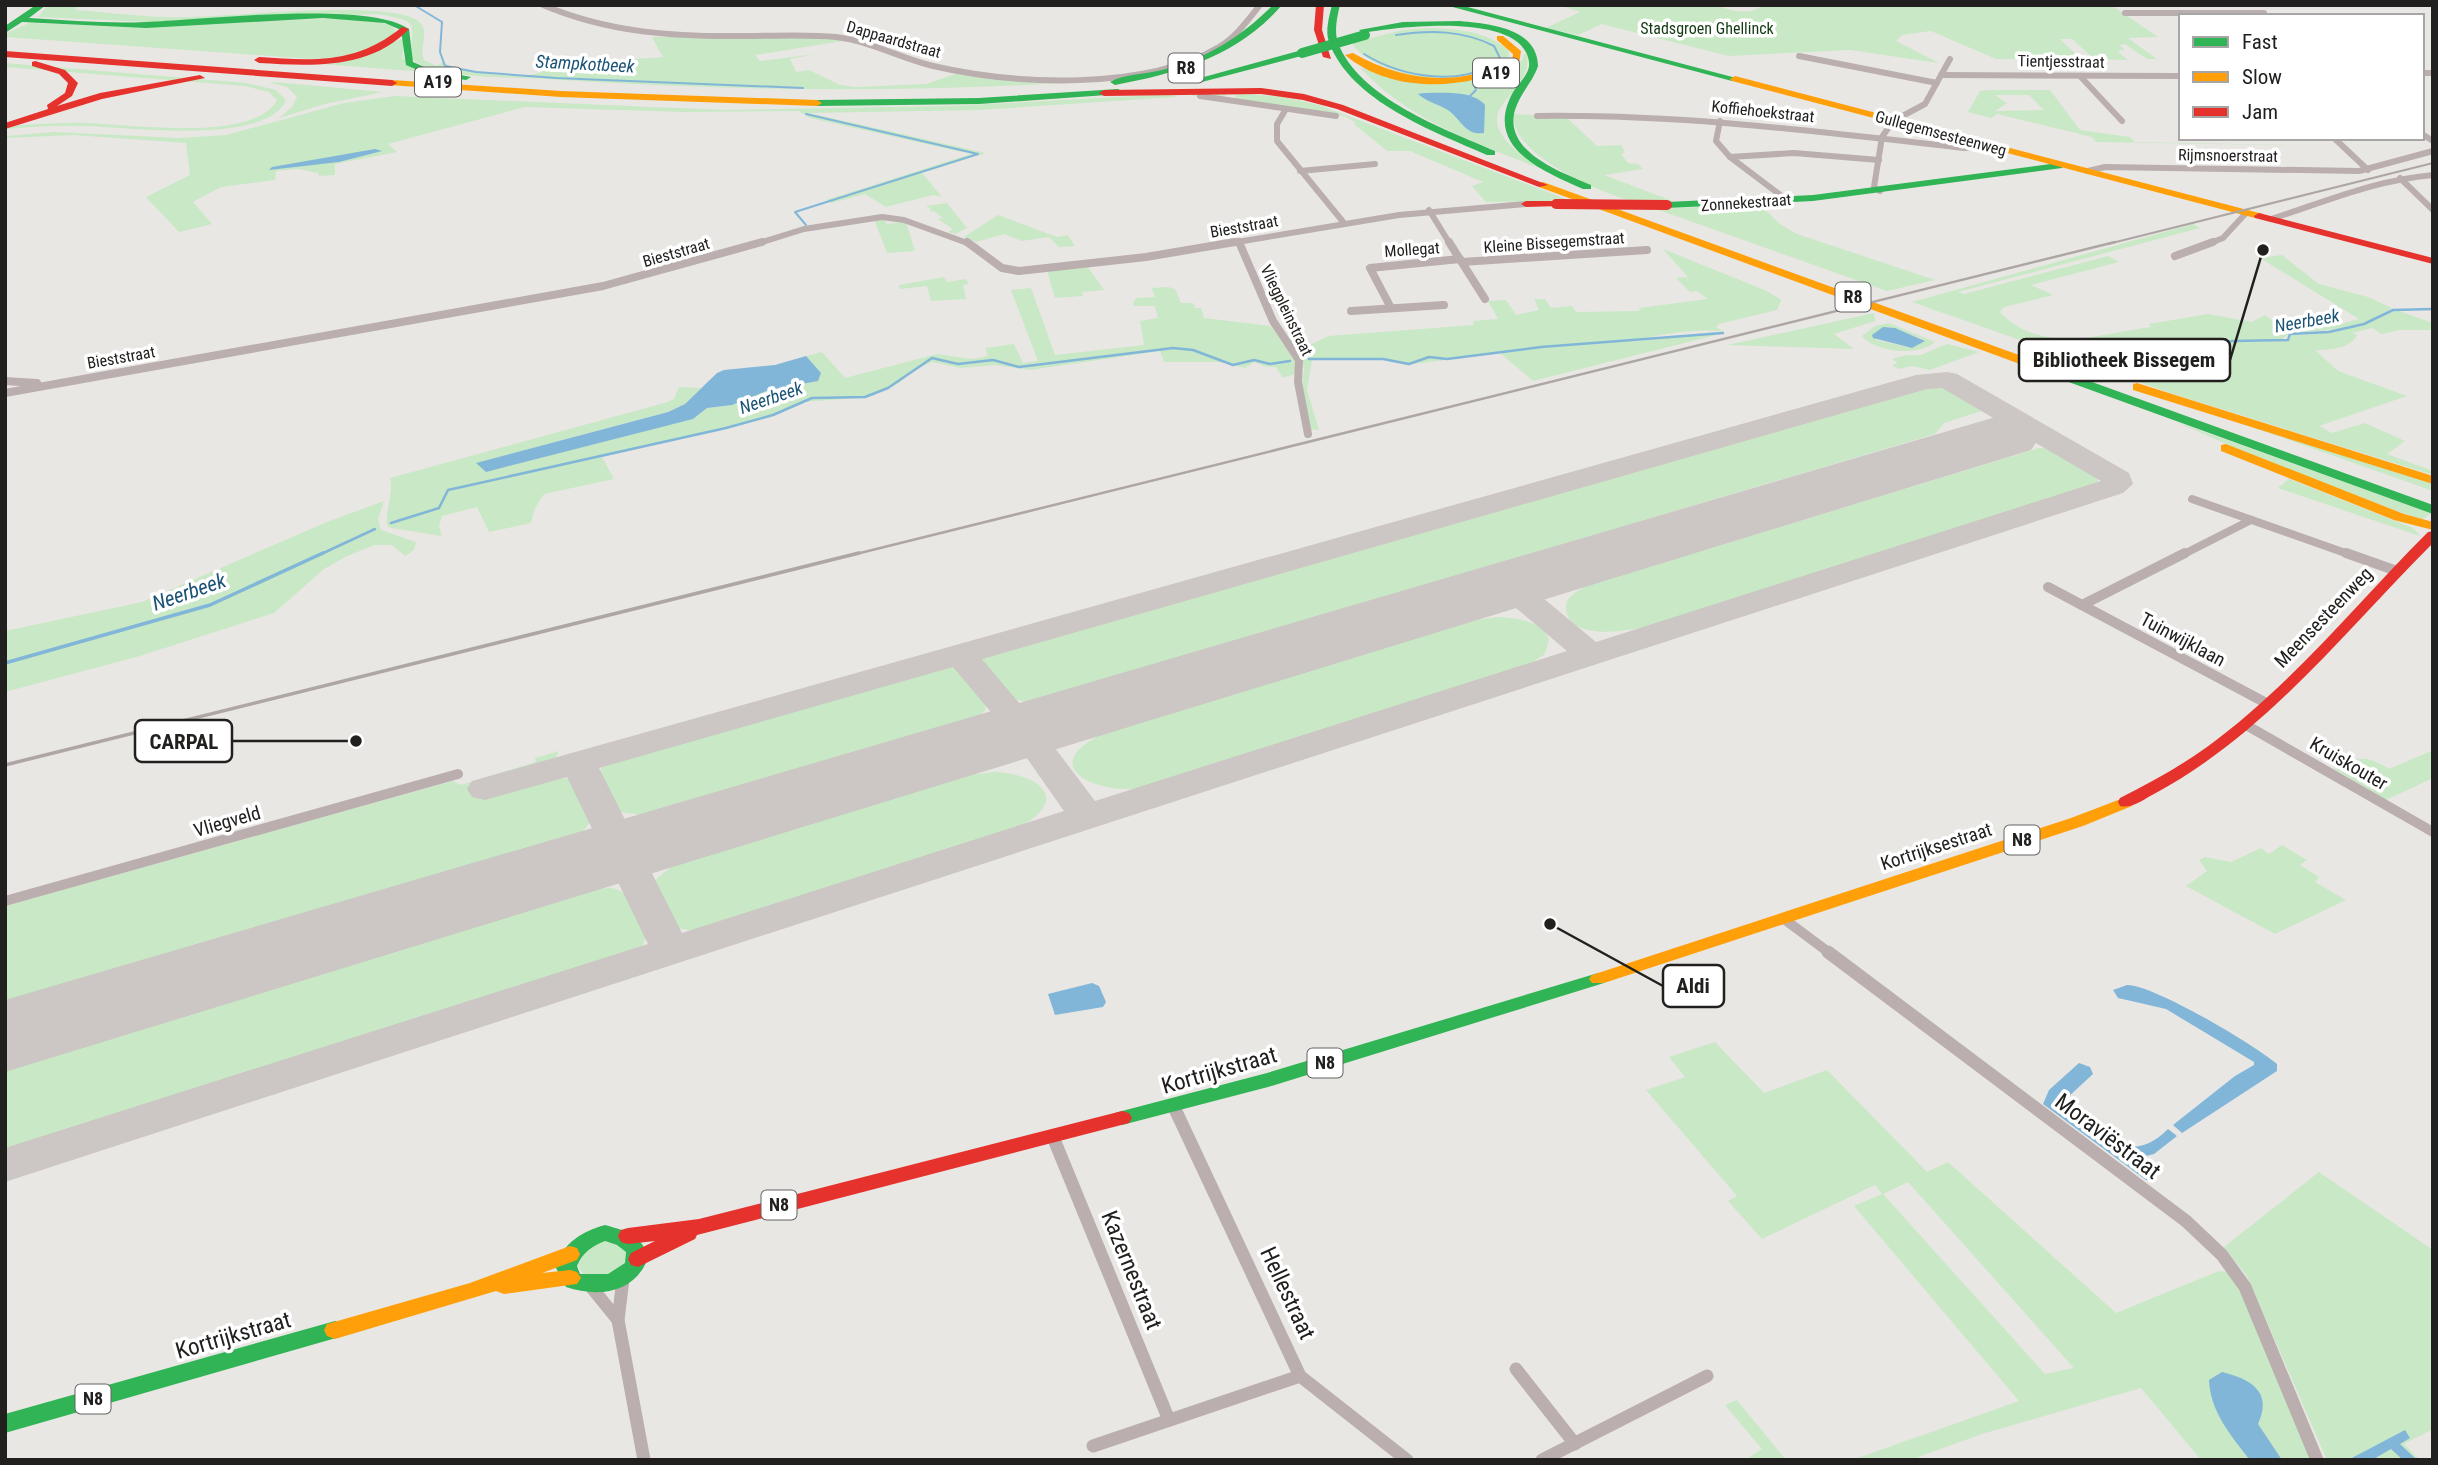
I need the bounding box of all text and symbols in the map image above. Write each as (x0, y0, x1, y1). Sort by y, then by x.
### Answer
legend (2179, 14, 2424, 140)
street label: Dappaardstraat (845, 17, 943, 62)
park label: Stadsgroen Ghellinck (1640, 19, 1775, 38)
text: Fast (2242, 30, 2278, 54)
water label: Stampkotbeek (535, 50, 636, 77)
street label: Tientjesstraat (2017, 51, 2105, 72)
road number: R8 (1168, 54, 1204, 82)
road number: A19 (1473, 58, 1519, 88)
text: Slow (2242, 65, 2282, 89)
road number: A19 (415, 68, 461, 96)
street label: Koffiehoekstraat (1711, 97, 1815, 126)
text: Jam (2242, 100, 2278, 124)
street label: Gullegemsesteenweg (1873, 107, 2008, 160)
street label: Rijmsnoerstraat (2178, 145, 2278, 166)
street label: Zonnekestraat (1700, 190, 1792, 215)
street label: Bieststraat (1209, 211, 1280, 242)
street label: Kleine Bissegemstraat (1483, 228, 1625, 257)
street label: Bieststraat (641, 234, 712, 271)
street label: Mollegat (1384, 238, 1441, 261)
street label: Vliegpleinstraat (1256, 262, 1317, 359)
road number: R8 (1836, 282, 1870, 312)
water label: Neerbeek (2273, 304, 2342, 337)
callout: Bibliotheek Bissegem (2019, 339, 2230, 381)
street label: Bieststraat (86, 342, 157, 373)
text: Bibliotheek Bissegem (2033, 348, 2215, 372)
water label: Neerbeek (737, 377, 806, 418)
street label: Meensesteenweg (2270, 562, 2377, 672)
water label: Neerbeek (149, 568, 230, 616)
street label: Tuinwijklaan (2136, 607, 2229, 671)
callout: CARPAL (135, 720, 232, 762)
text: CARPAL (150, 730, 218, 754)
street label: Kruiskouter (2306, 732, 2392, 795)
street label: Vliegveld (191, 801, 263, 842)
street label: Kortrijksestraat (1878, 818, 1995, 875)
road number: N8 (2004, 826, 2039, 854)
callout: Aldi (1663, 965, 1724, 1007)
text: Aldi (1676, 974, 1710, 998)
street label: Kortrijkstraat (1158, 1041, 1280, 1100)
road number: N8 (1308, 1048, 1342, 1078)
street label: Moraviëstraat (2050, 1088, 2166, 1185)
road number: N8 (762, 1190, 796, 1220)
street label: Kazernestraat (1095, 1207, 1168, 1334)
street label: Hellestraat (1254, 1243, 1321, 1344)
street label: Kortrijkstraat (172, 1306, 294, 1365)
road number: N8 (76, 1384, 110, 1414)

